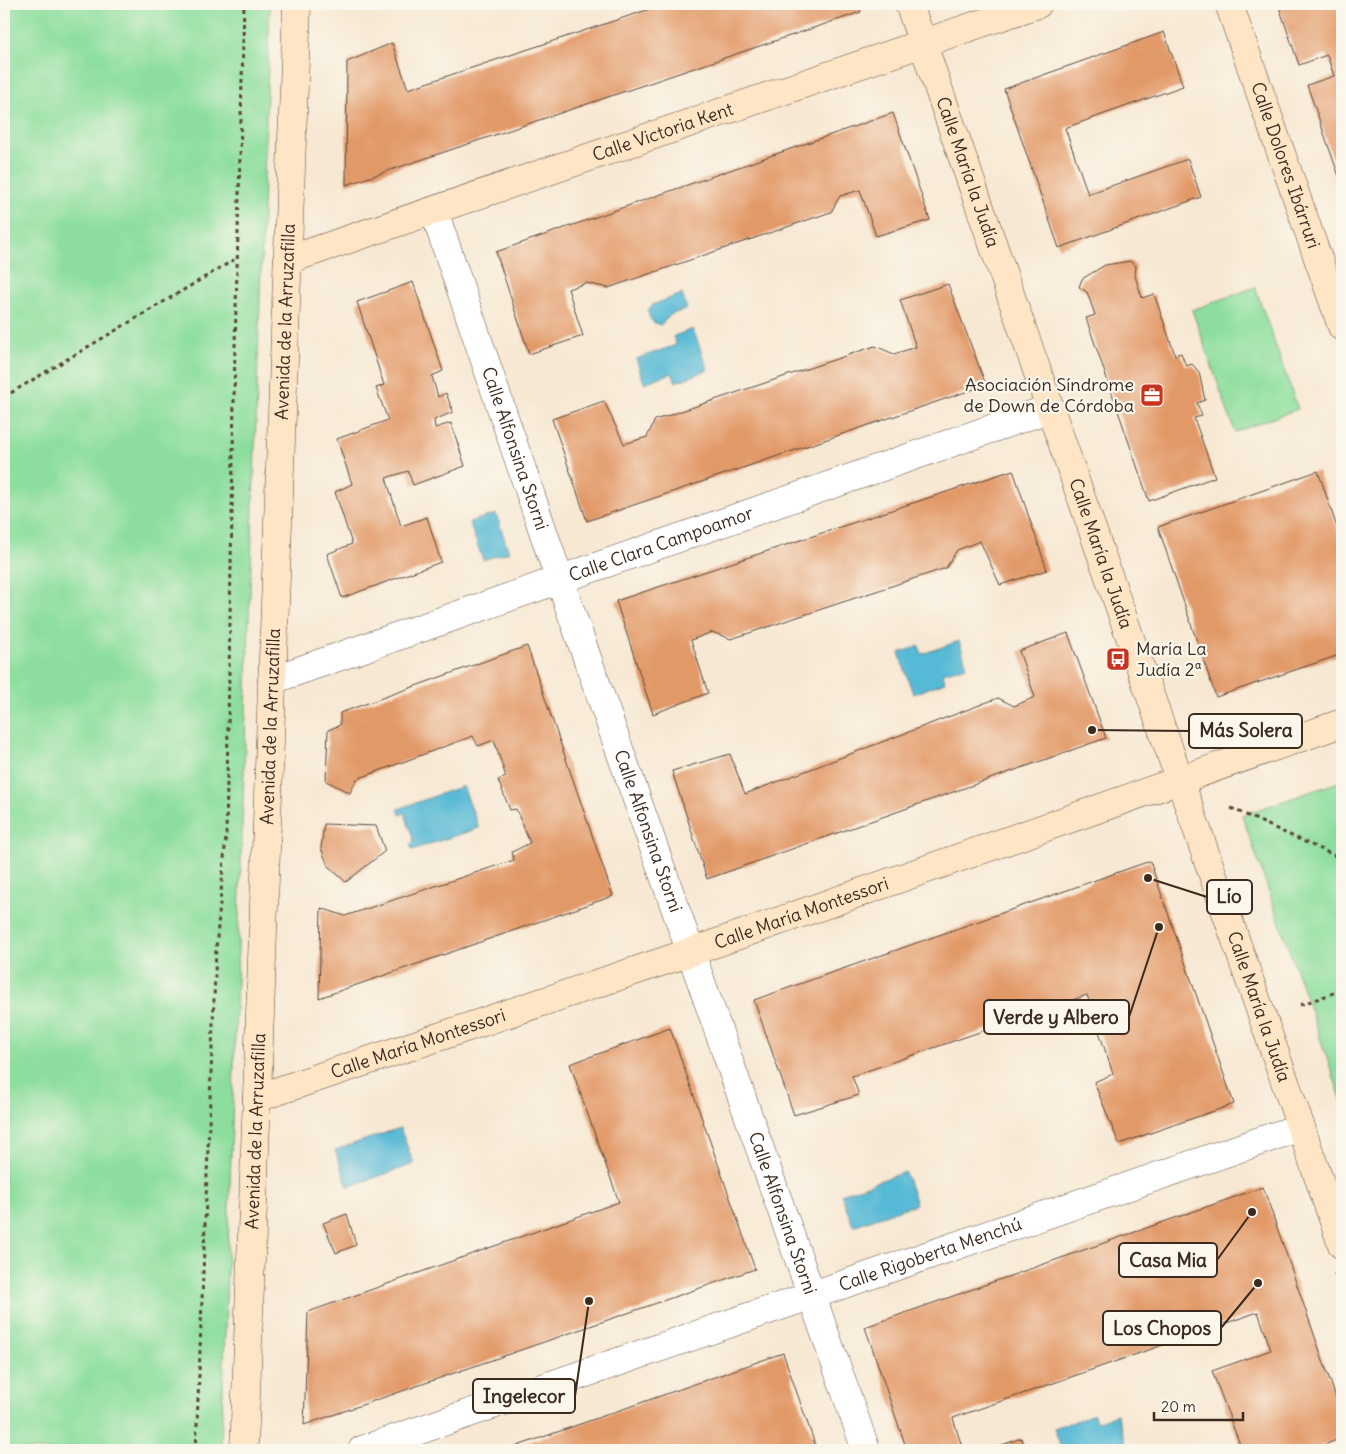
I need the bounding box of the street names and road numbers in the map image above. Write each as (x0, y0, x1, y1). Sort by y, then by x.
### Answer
street label: Calle Dolores Ibárruri (1246, 79, 1326, 252)
street label: Calle María la Judía (931, 94, 1005, 250)
street label: Calle Victoria Kent (589, 97, 736, 166)
street label: Avenida de la Arruzafilla (270, 223, 300, 420)
street label: Calle Alfonsina Storni (477, 364, 554, 533)
street label: Calle María la Judía (1064, 475, 1138, 632)
street label: Calle Clara Campoamor (566, 501, 757, 587)
street label: Avenida de la Arruzafilla (255, 628, 285, 825)
street label: Calle Alfonsina Storni (609, 746, 688, 915)
street label: Calle María Montessori (711, 871, 892, 954)
street label: Calle María la Judía (1222, 928, 1296, 1085)
street label: Calle María Montessori (327, 1003, 508, 1083)
street label: Avenida de la Arruzafilla (240, 1033, 270, 1230)
street label: Calle Alfonsina Storni (744, 1128, 822, 1297)
street label: Calle Rigoberta Menchú (836, 1212, 1025, 1296)

